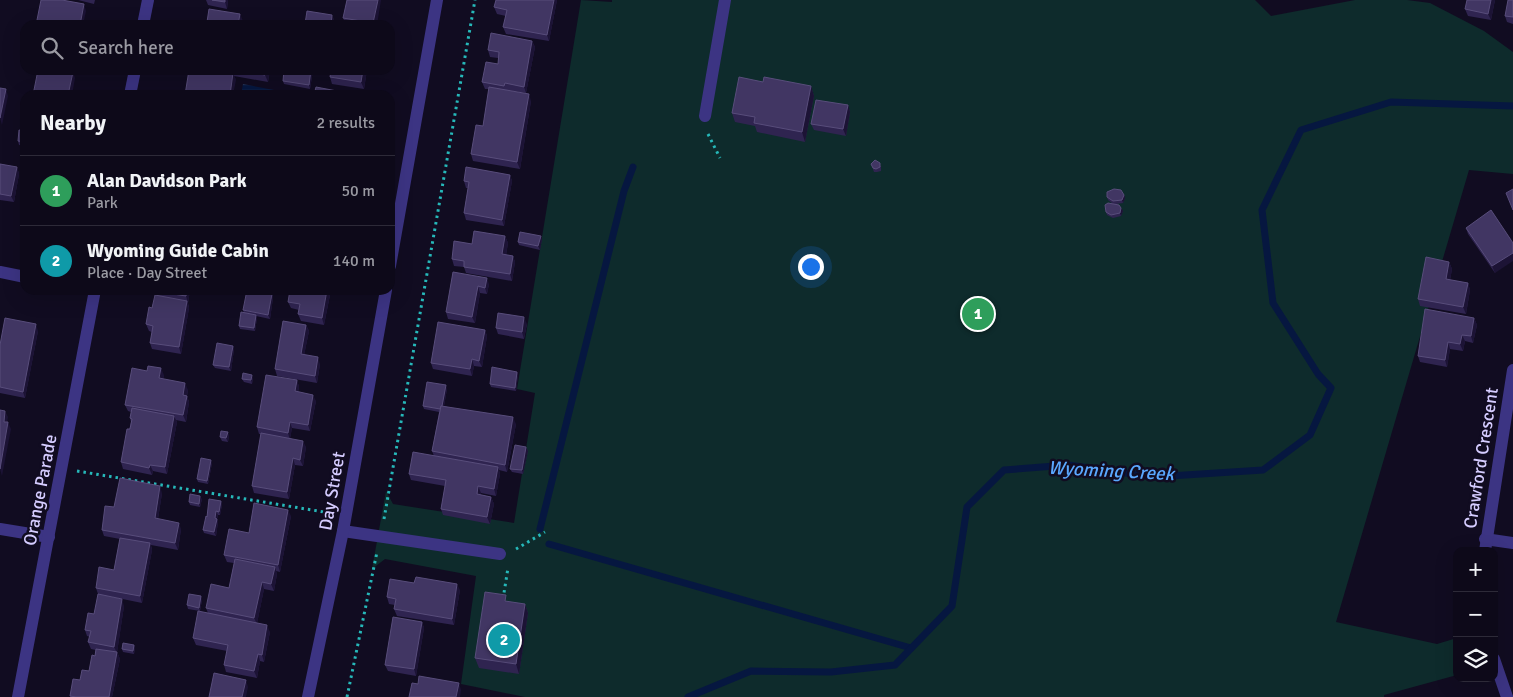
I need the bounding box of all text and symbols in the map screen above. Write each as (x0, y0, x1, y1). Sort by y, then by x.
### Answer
search box (20, 20, 395, 75)
icon: search (38, 34, 66, 62)
text: Search here (78, 36, 174, 60)
text: Nearby (40, 110, 106, 136)
text: 2 results (316, 113, 375, 133)
text: Alan Davidson Park (87, 169, 247, 193)
text: 1 (52, 181, 60, 201)
text: 50 m (341, 181, 375, 201)
text: Park (87, 193, 118, 213)
text: Wyoming Guide Cabin (87, 239, 269, 263)
text: 2 (52, 251, 60, 271)
text: 140 m (333, 251, 375, 271)
your location (798, 254, 824, 280)
text: Place · Day Street (87, 263, 207, 283)
pin: 1 (962, 295, 994, 333)
street label: Crawford Crescent (1459, 386, 1503, 530)
street label: Orange Parade (18, 433, 62, 547)
street label: Day Street (314, 450, 350, 532)
water label: Wyoming Creek (1047, 456, 1176, 486)
map controls (1453, 547, 1498, 682)
button: + (1453, 547, 1498, 592)
button: − (1453, 592, 1498, 637)
pin: 2 (488, 621, 520, 659)
button: layers (1453, 637, 1498, 682)

